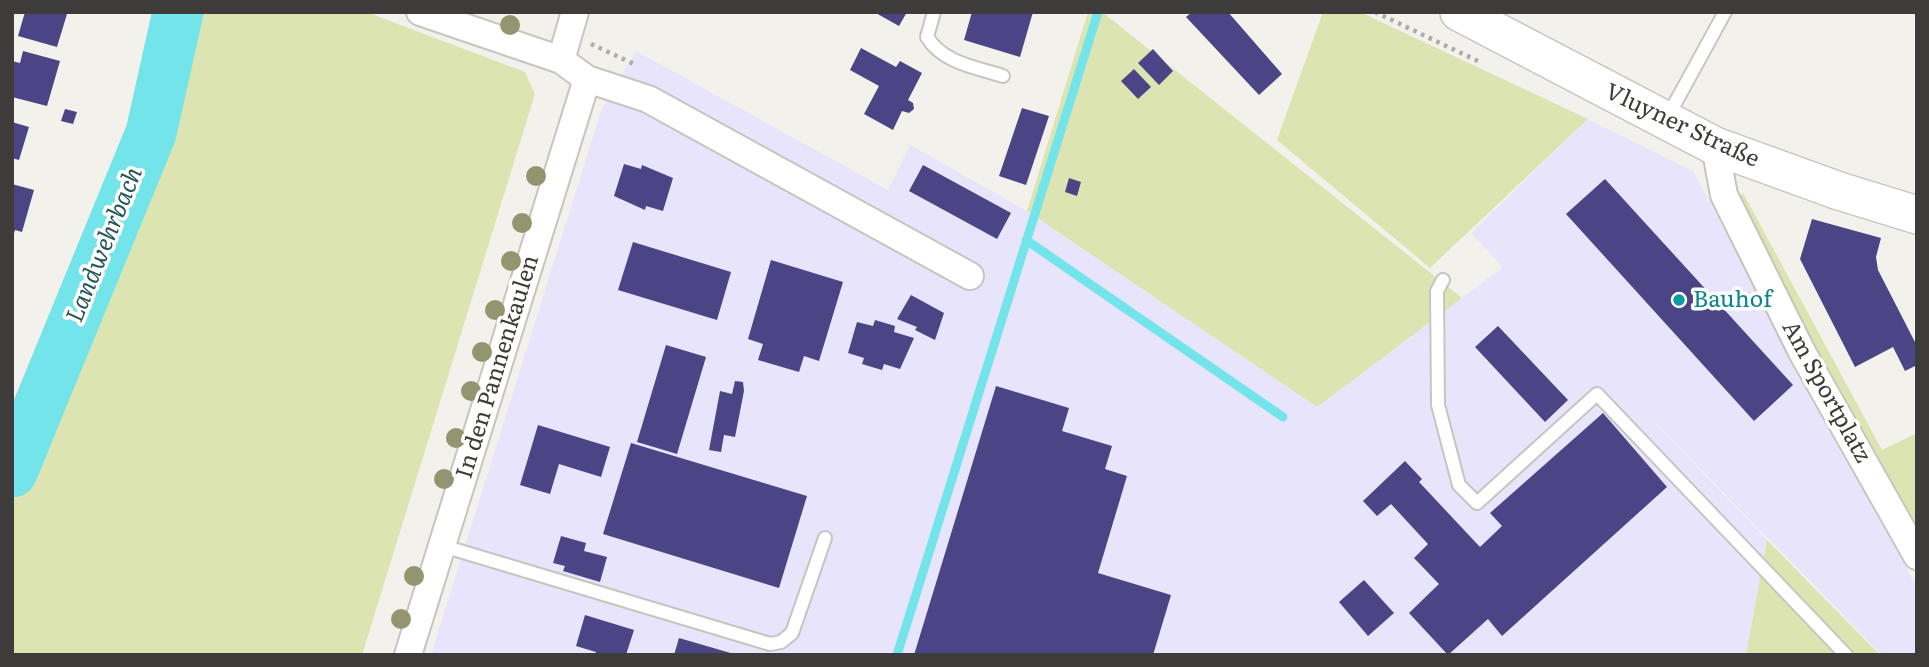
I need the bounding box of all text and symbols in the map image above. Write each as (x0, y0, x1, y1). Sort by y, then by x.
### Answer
street label: Vluyner Straße (1601, 78, 1763, 174)
water label: Landwehrbach (61, 163, 149, 327)
street label: In den Pannenkaulen (451, 252, 545, 482)
place label: Bauhof (1693, 286, 1772, 314)
marker: Bauhof (1671, 292, 1687, 308)
street label: Am Sportplatz (1776, 316, 1876, 468)

